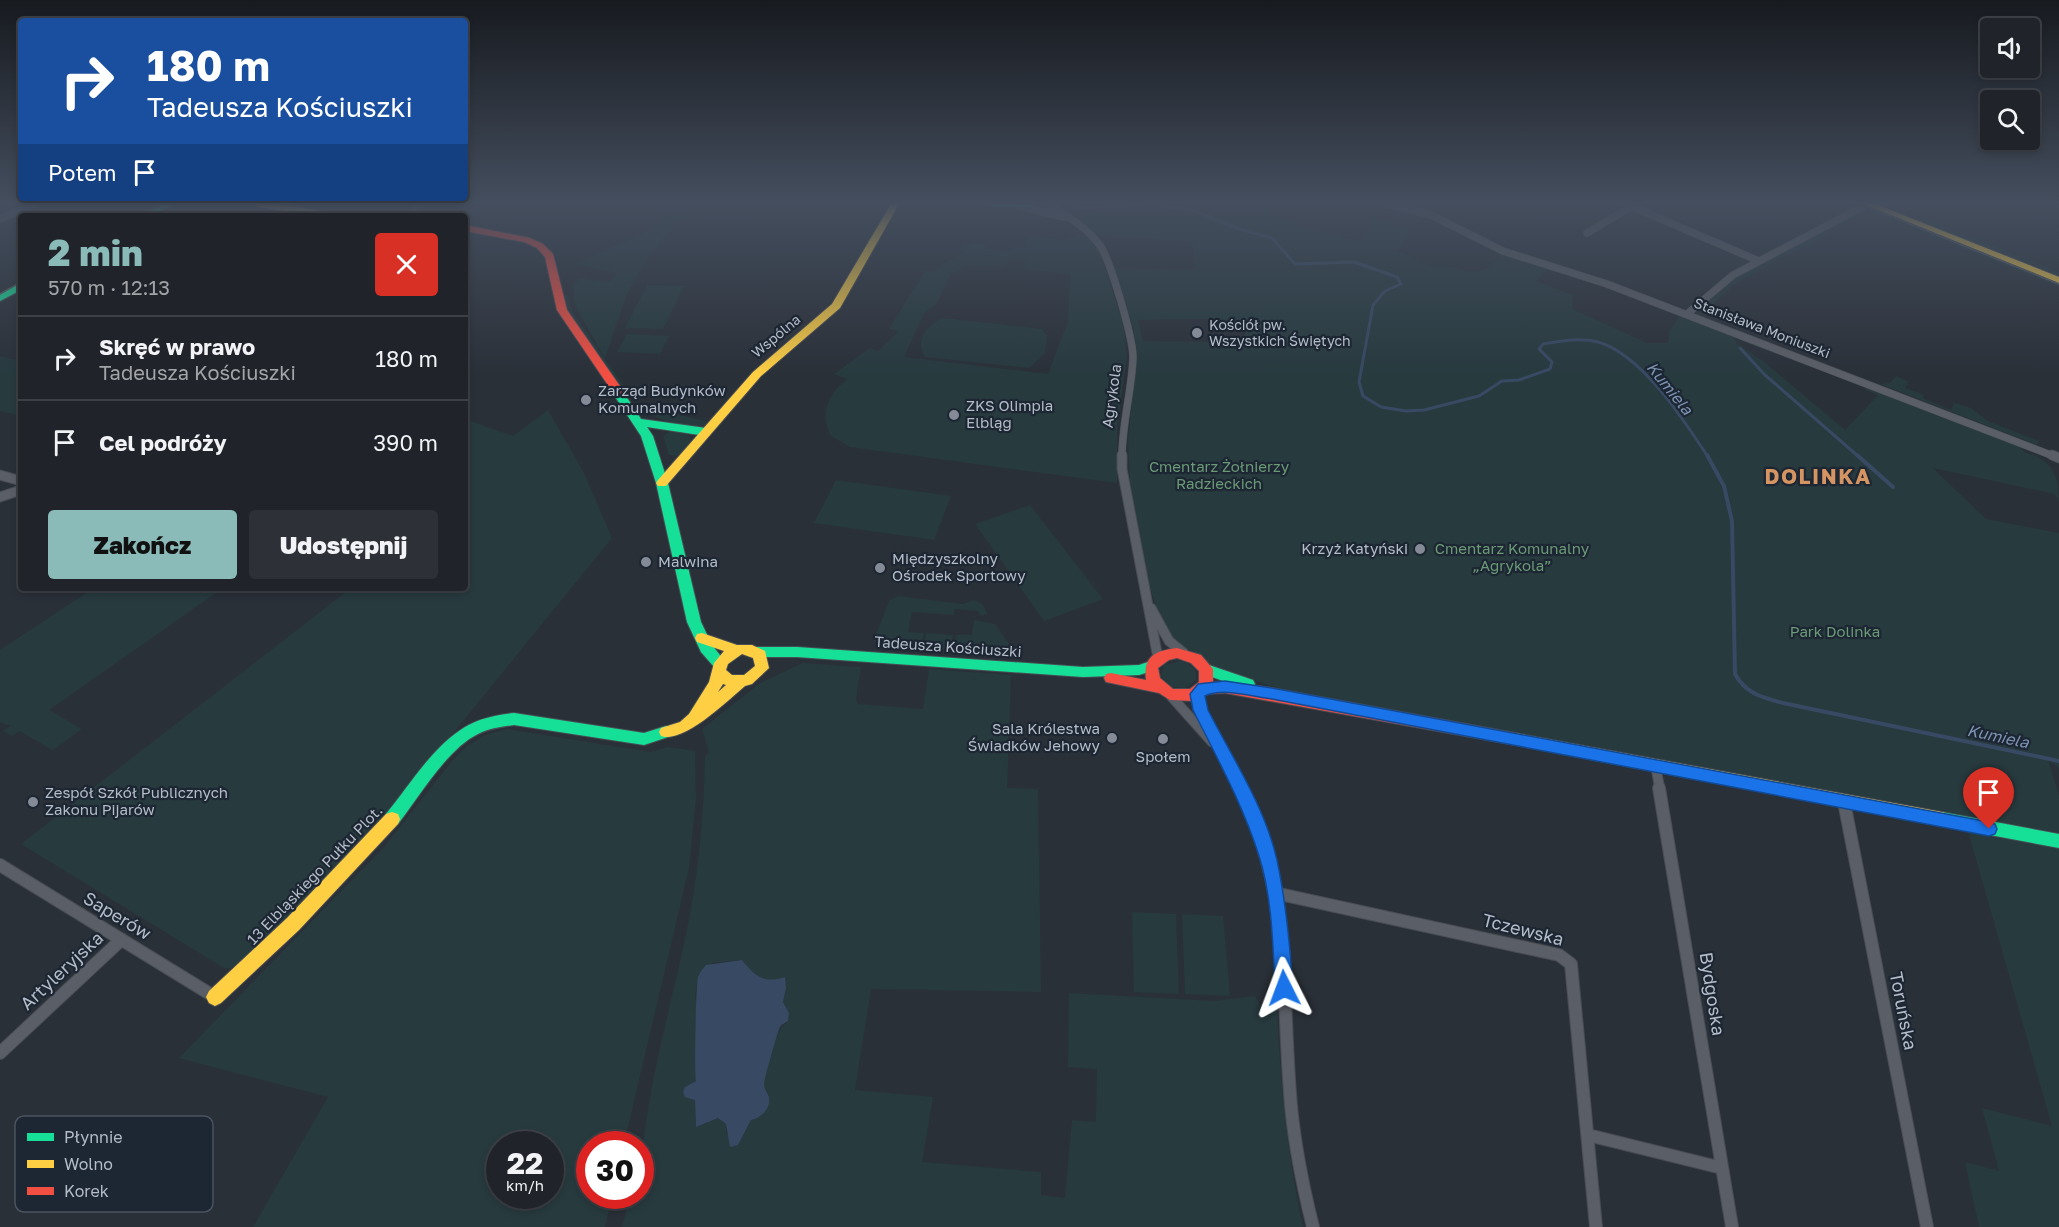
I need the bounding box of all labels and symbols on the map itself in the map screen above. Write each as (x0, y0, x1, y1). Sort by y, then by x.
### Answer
street label: Stanisława Moniuszki (1692, 294, 1833, 361)
street label: Wspólna (748, 310, 804, 361)
place label: Kościół pw. Wszystkich Świętych (1209, 316, 1351, 349)
marker: Kościół pw. Wszystkich Świętych (1190, 326, 1204, 340)
water label: Kumiela (1643, 357, 1698, 419)
street label: Agrykola (1098, 363, 1124, 429)
place label: Zarząd Budynków Komunalnych (598, 381, 726, 416)
marker: Zarząd Budynków Komunalnych (579, 393, 593, 407)
place label: ZKS Olimpia Elbląg (966, 396, 1053, 431)
marker: ZKS Olimpia Elbląg (947, 408, 961, 422)
park label: Cmentarz Żołnierzy Radzieckich (1149, 457, 1290, 492)
district label: DOLINKA (1764, 463, 1872, 489)
place label: Krzyż Katyński (1301, 539, 1408, 557)
park label: Cmentarz Komunalny „Agrykola” (1435, 539, 1590, 574)
marker: Krzyż Katyński (1413, 542, 1427, 556)
place label: Międzyszkolny Ośrodek Sportowy (892, 549, 1026, 584)
place label: Malwina (658, 552, 718, 570)
marker: Malwina (639, 555, 653, 569)
marker: Międzyszkolny Ośrodek Sportowy (873, 561, 887, 575)
park label: Park Dolinka (1790, 622, 1880, 640)
street label: Tadeusza Kościuszki (874, 632, 1022, 660)
place label: Sala Królestwa Świadków Jehowy (968, 719, 1101, 754)
water label: Kumiela (1965, 720, 2031, 752)
marker: Sala Królestwa Świadków Jehowy (1105, 731, 1119, 745)
marker: Społem (1156, 732, 1170, 746)
place label: Społem (1136, 747, 1190, 765)
pin (1963, 767, 2014, 829)
place label: Zespół Szkół Publicznych Zakonu Pijarów (45, 783, 228, 818)
marker: Zespół Szkół Publicznych Zakonu Pijarów (26, 795, 40, 809)
street label: 13 Elbląskiego Pułku Plot. (243, 801, 386, 948)
street label: Saperów (80, 886, 156, 944)
street label: Tczewska (1480, 908, 1566, 950)
street label: Artyleryjska (15, 926, 107, 1014)
street label: Bydgoska (1696, 951, 1730, 1037)
position arrow (1252, 956, 1316, 1020)
street label: Toruńska (1886, 970, 1922, 1052)
legend (15, 1116, 213, 1212)
text: Płynnie (64, 1127, 122, 1147)
speed limit sign: 30 (576, 1131, 654, 1209)
text: Wolno (64, 1154, 113, 1174)
text: Korek (64, 1181, 109, 1201)

